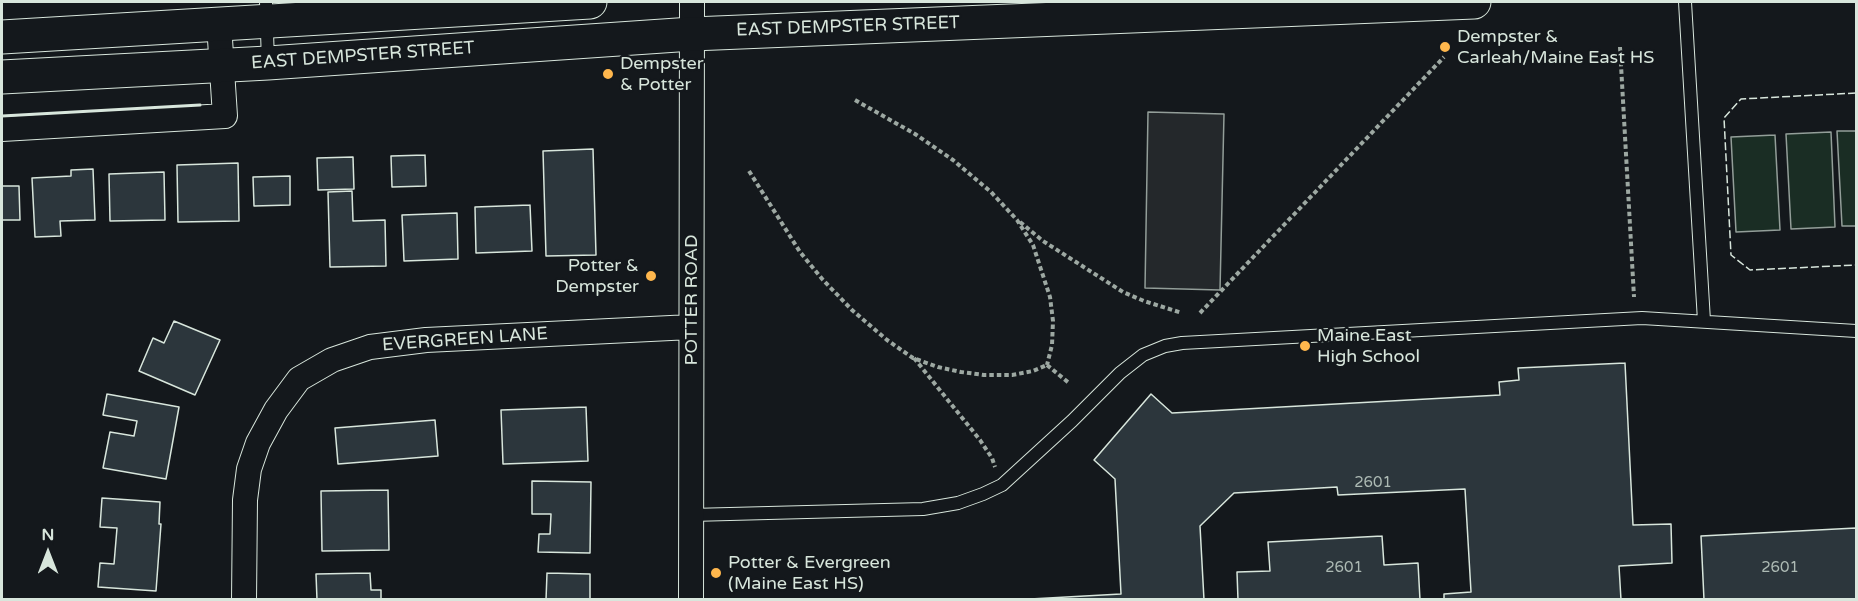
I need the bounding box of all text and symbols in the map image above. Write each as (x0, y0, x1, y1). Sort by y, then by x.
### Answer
street label: EAST DEMPSTER STREET (736, 12, 960, 42)
place label: Dempster & Carleah/Maine East HS (1457, 26, 1654, 68)
street label: EAST DEMPSTER STREET (251, 37, 475, 75)
marker: Dempster & Carleah/Maine East HS (1438, 40, 1452, 54)
place label: Dempster & Potter (620, 53, 704, 96)
marker: Dempster & Potter (601, 67, 615, 81)
street label: POTTER ROAD (681, 234, 703, 366)
place label: Potter & Dempster (555, 255, 639, 298)
marker: Potter & Dempster (644, 269, 658, 283)
street label: EVERGREEN LANE (381, 323, 549, 357)
place label: Maine East High School (1317, 325, 1420, 368)
marker: Maine East High School (1298, 339, 1312, 353)
house number: 2601 (1354, 474, 1392, 492)
north arrow (18, 523, 78, 583)
text: N (42, 525, 54, 545)
place label: Potter & Evergreen (Maine East HS) (728, 552, 891, 594)
house number: 2601 (1325, 559, 1363, 577)
house number: 2601 (1761, 559, 1799, 577)
marker: Potter & Evergreen (Maine East HS) (709, 566, 723, 580)

